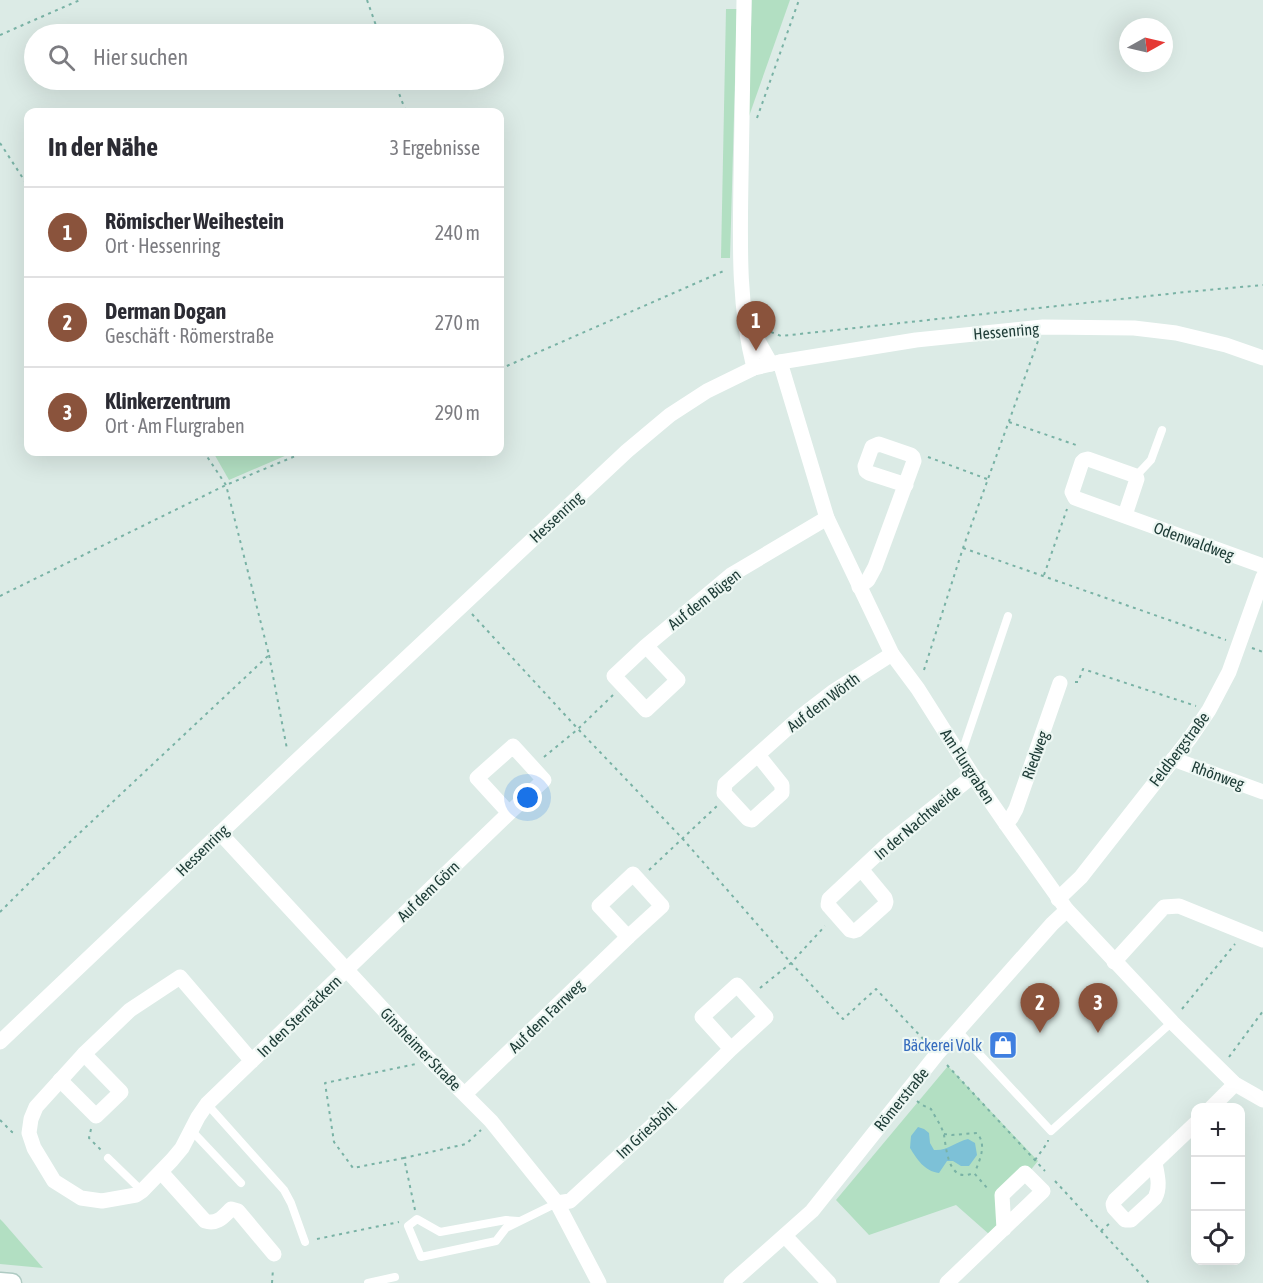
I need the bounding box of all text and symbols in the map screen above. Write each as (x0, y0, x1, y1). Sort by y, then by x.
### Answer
north arrow (1119, 18, 1173, 72)
search box (24, 24, 504, 90)
icon: search (45, 41, 78, 74)
text: Hier suchen (93, 44, 188, 70)
text: In der Nähe (48, 132, 158, 162)
text: 3 Ergebnisse (390, 136, 480, 159)
text: Römischer Weihestein (105, 208, 284, 234)
text: 1 (63, 221, 72, 244)
text: 240 m (435, 221, 480, 244)
text: Ort · Hessenring (105, 234, 220, 257)
text: Derman Dogan (105, 298, 226, 324)
pin: 1 (736, 302, 776, 351)
text: 2 (63, 311, 72, 334)
text: 270 m (435, 311, 480, 334)
street label: Hessenring (972, 319, 1040, 344)
text: Geschäft · Römerstraße (105, 324, 274, 347)
text: Klinkerzentrum (105, 388, 231, 414)
text: 3 (63, 401, 72, 424)
text: 290 m (435, 401, 480, 424)
text: Ort · Am Flurgraben (105, 414, 245, 437)
street label: Hessenring (526, 488, 587, 547)
street label: Odenwaldweg (1151, 518, 1237, 565)
street label: Auf dem Bügen (664, 565, 745, 634)
street label: Auf dem Wörth (783, 669, 863, 735)
street label: Feldbergstraße (1145, 708, 1213, 790)
street label: Am Flurgraben (936, 725, 999, 807)
street label: Riedweg (1018, 728, 1053, 782)
street label: Rhönweg (1189, 757, 1247, 794)
street label: In der Nachtweide (871, 781, 963, 863)
your location (513, 783, 542, 812)
street label: Hessenring (172, 821, 233, 880)
street label: Auf dem Görn (393, 857, 463, 925)
street label: In den Sternäckern (253, 971, 345, 1061)
street label: Auf dem Farrweg (505, 976, 588, 1057)
pin: 2 (1020, 984, 1060, 1033)
pin: 3 (1078, 984, 1118, 1033)
street label: Ginsheimer Straße (377, 1004, 465, 1094)
shop icon: Bäckerei Volk (987, 1029, 1019, 1061)
place label: Bäckerei Volk (903, 1036, 982, 1054)
street label: Römerstraße (870, 1064, 932, 1134)
street label: Im Griesböhl (613, 1097, 680, 1162)
map controls (1191, 1103, 1245, 1265)
button: + (1191, 1103, 1245, 1157)
button: − (1191, 1157, 1245, 1211)
button: locate (1191, 1211, 1245, 1265)

